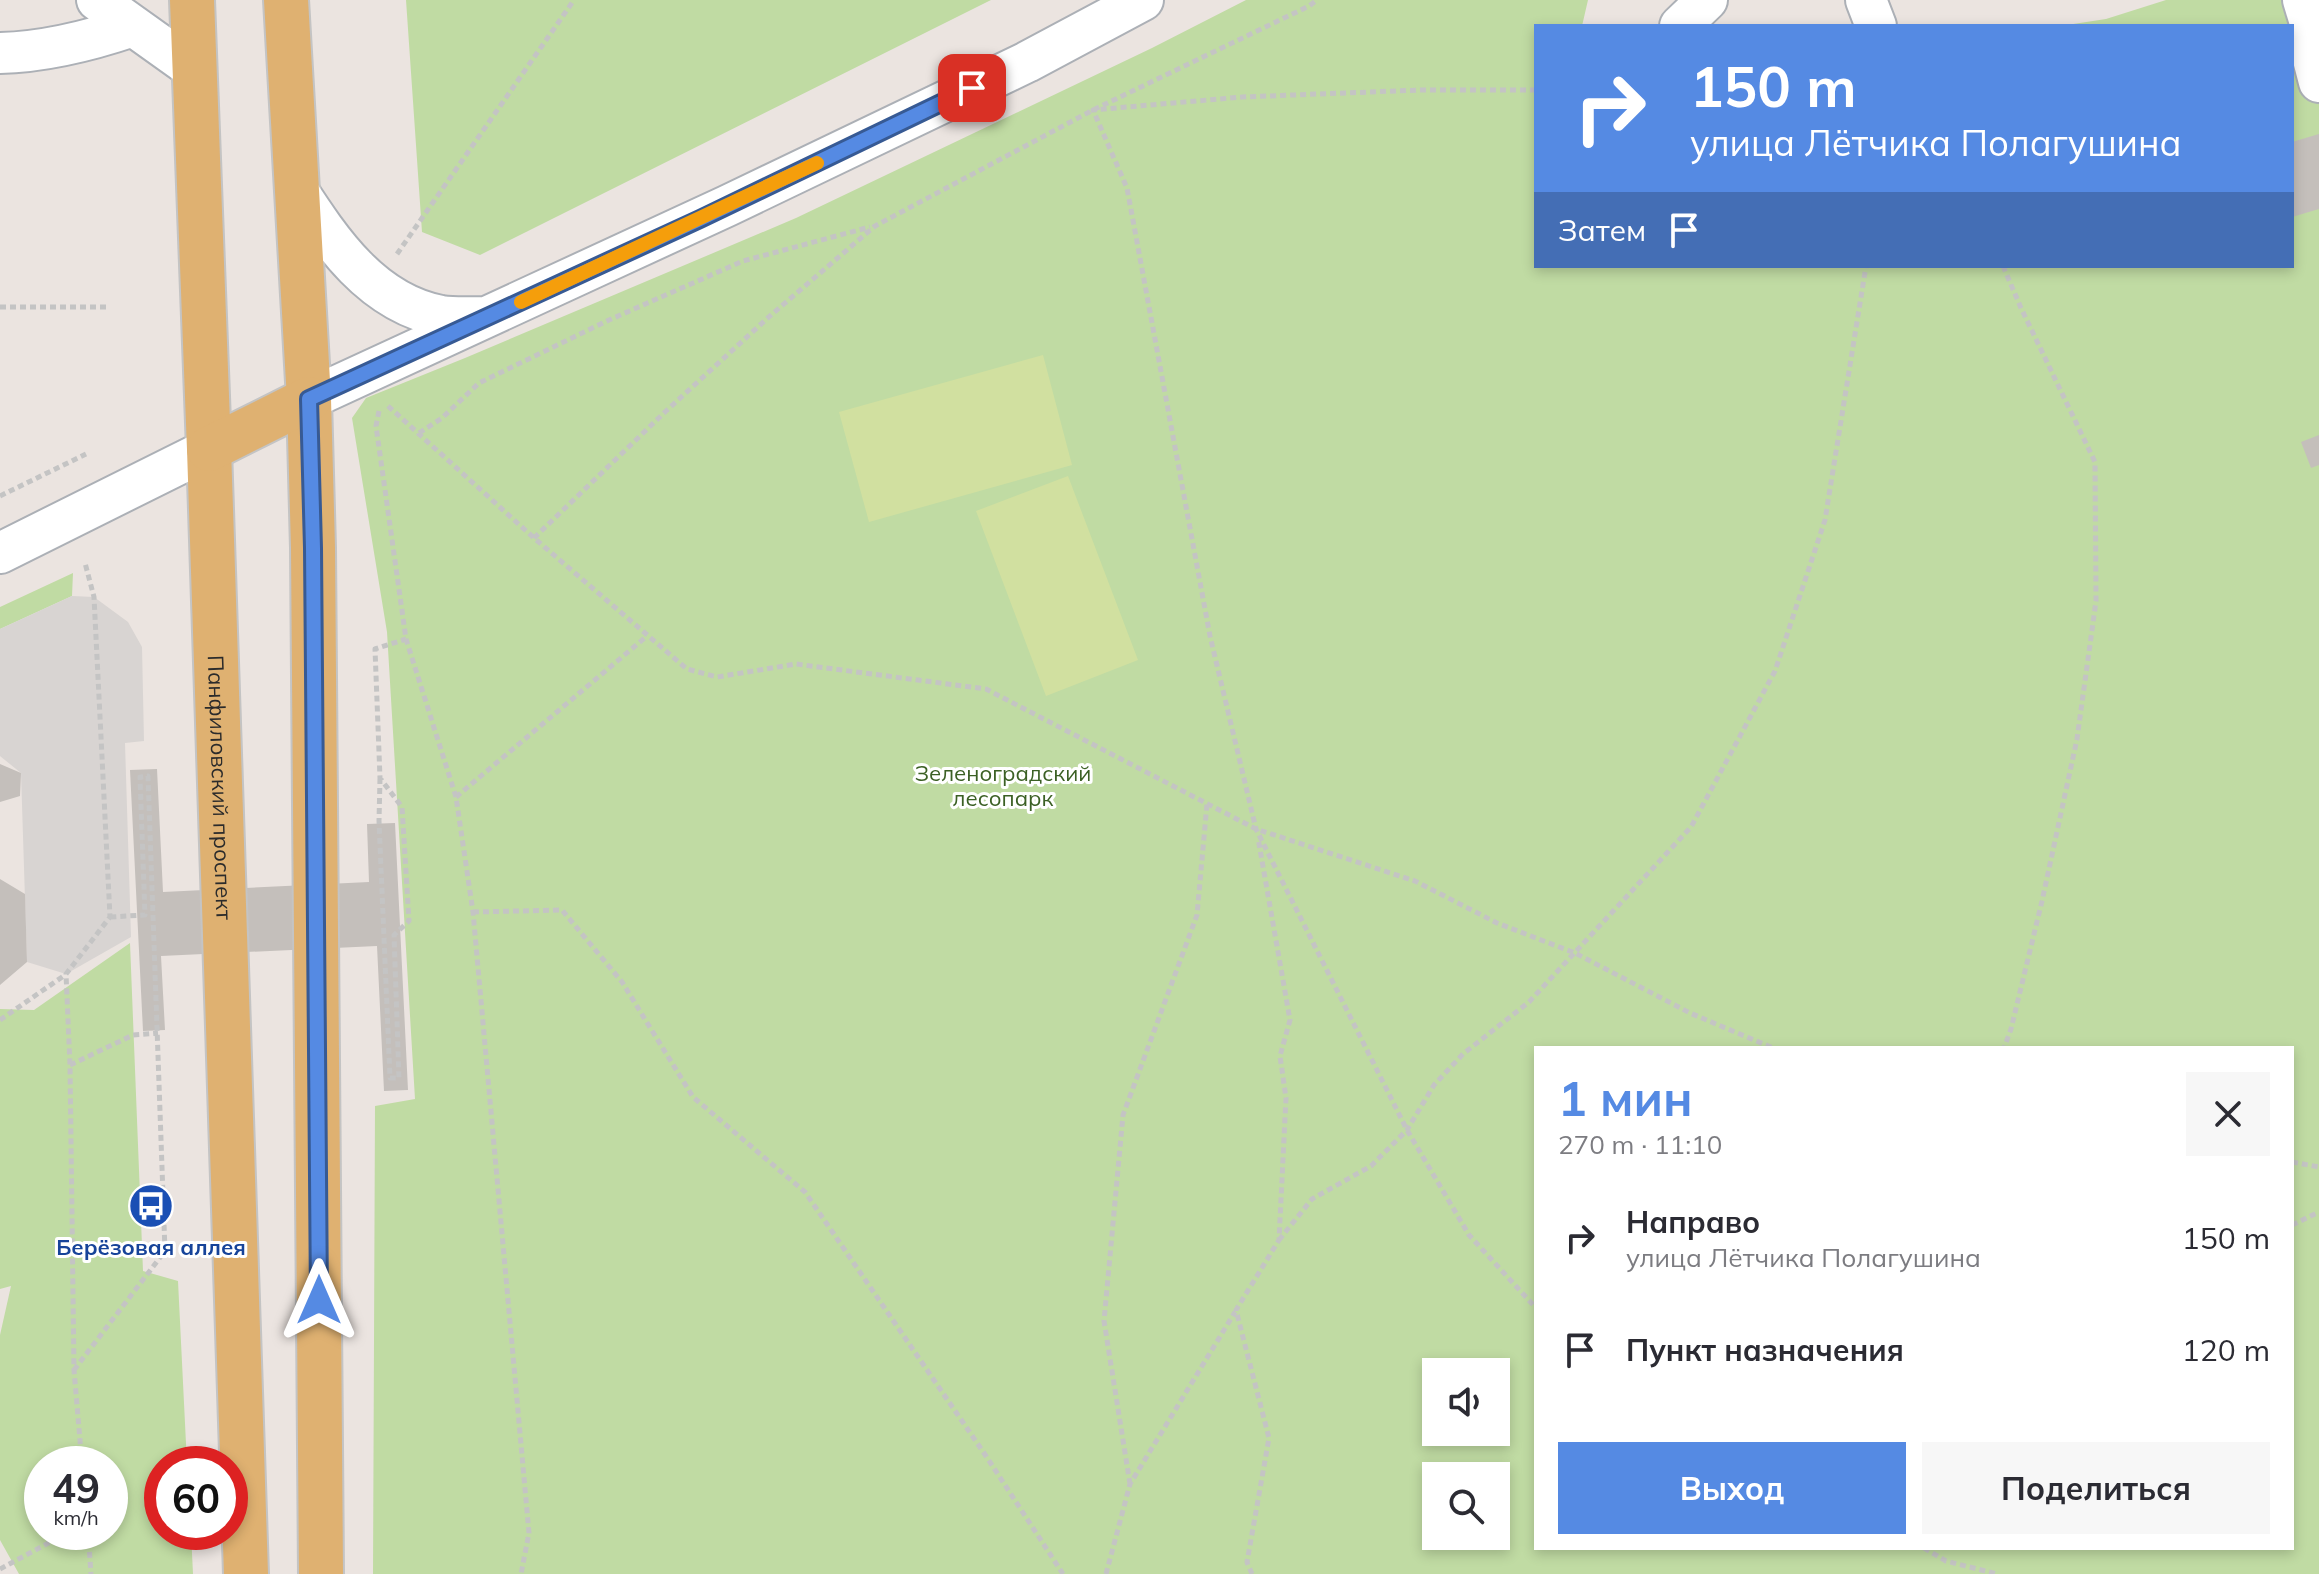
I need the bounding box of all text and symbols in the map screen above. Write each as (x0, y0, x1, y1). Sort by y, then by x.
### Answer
text: 150 m (1690, 51, 1857, 121)
pin (938, 54, 1006, 122)
icon: right (1558, 56, 1662, 160)
icon: arrive (950, 66, 994, 110)
text: улица Лётчика Полагушина (1690, 120, 2181, 165)
icon: arrive (1662, 208, 1706, 252)
text: Затем (1558, 211, 1646, 249)
street label: Панфиловский проспект (202, 655, 238, 920)
park label: Зеленоградский лесопарк (915, 759, 1091, 812)
text: 1 мин (1558, 1068, 1693, 1128)
button: close (2186, 1072, 2270, 1156)
text: 270 m · 11:10 (1558, 1128, 1722, 1161)
bus stop icon: Берёзовая аллея (127, 1182, 175, 1230)
text: Направо (1626, 1203, 1760, 1241)
icon: right (1558, 1216, 1602, 1260)
text: 150 m (2182, 1219, 2270, 1257)
place label: Берёзовая аллея (56, 1233, 246, 1261)
text: улица Лётчика Полагушина (1626, 1241, 1981, 1274)
position arrow (277, 1258, 361, 1342)
icon: arrive (1558, 1328, 1602, 1372)
text: Пункт назначения (1626, 1331, 1904, 1369)
text: 120 m (2182, 1331, 2270, 1369)
map controls (1422, 1358, 1510, 1550)
button: sound (1422, 1358, 1510, 1446)
button: Выход (1558, 1442, 1906, 1534)
button: Поделиться (1922, 1442, 2270, 1534)
speed limit sign: 60 (144, 1446, 248, 1550)
button: search (1422, 1462, 1510, 1550)
text: 49 (52, 1463, 100, 1513)
text: km/h (53, 1505, 99, 1530)

